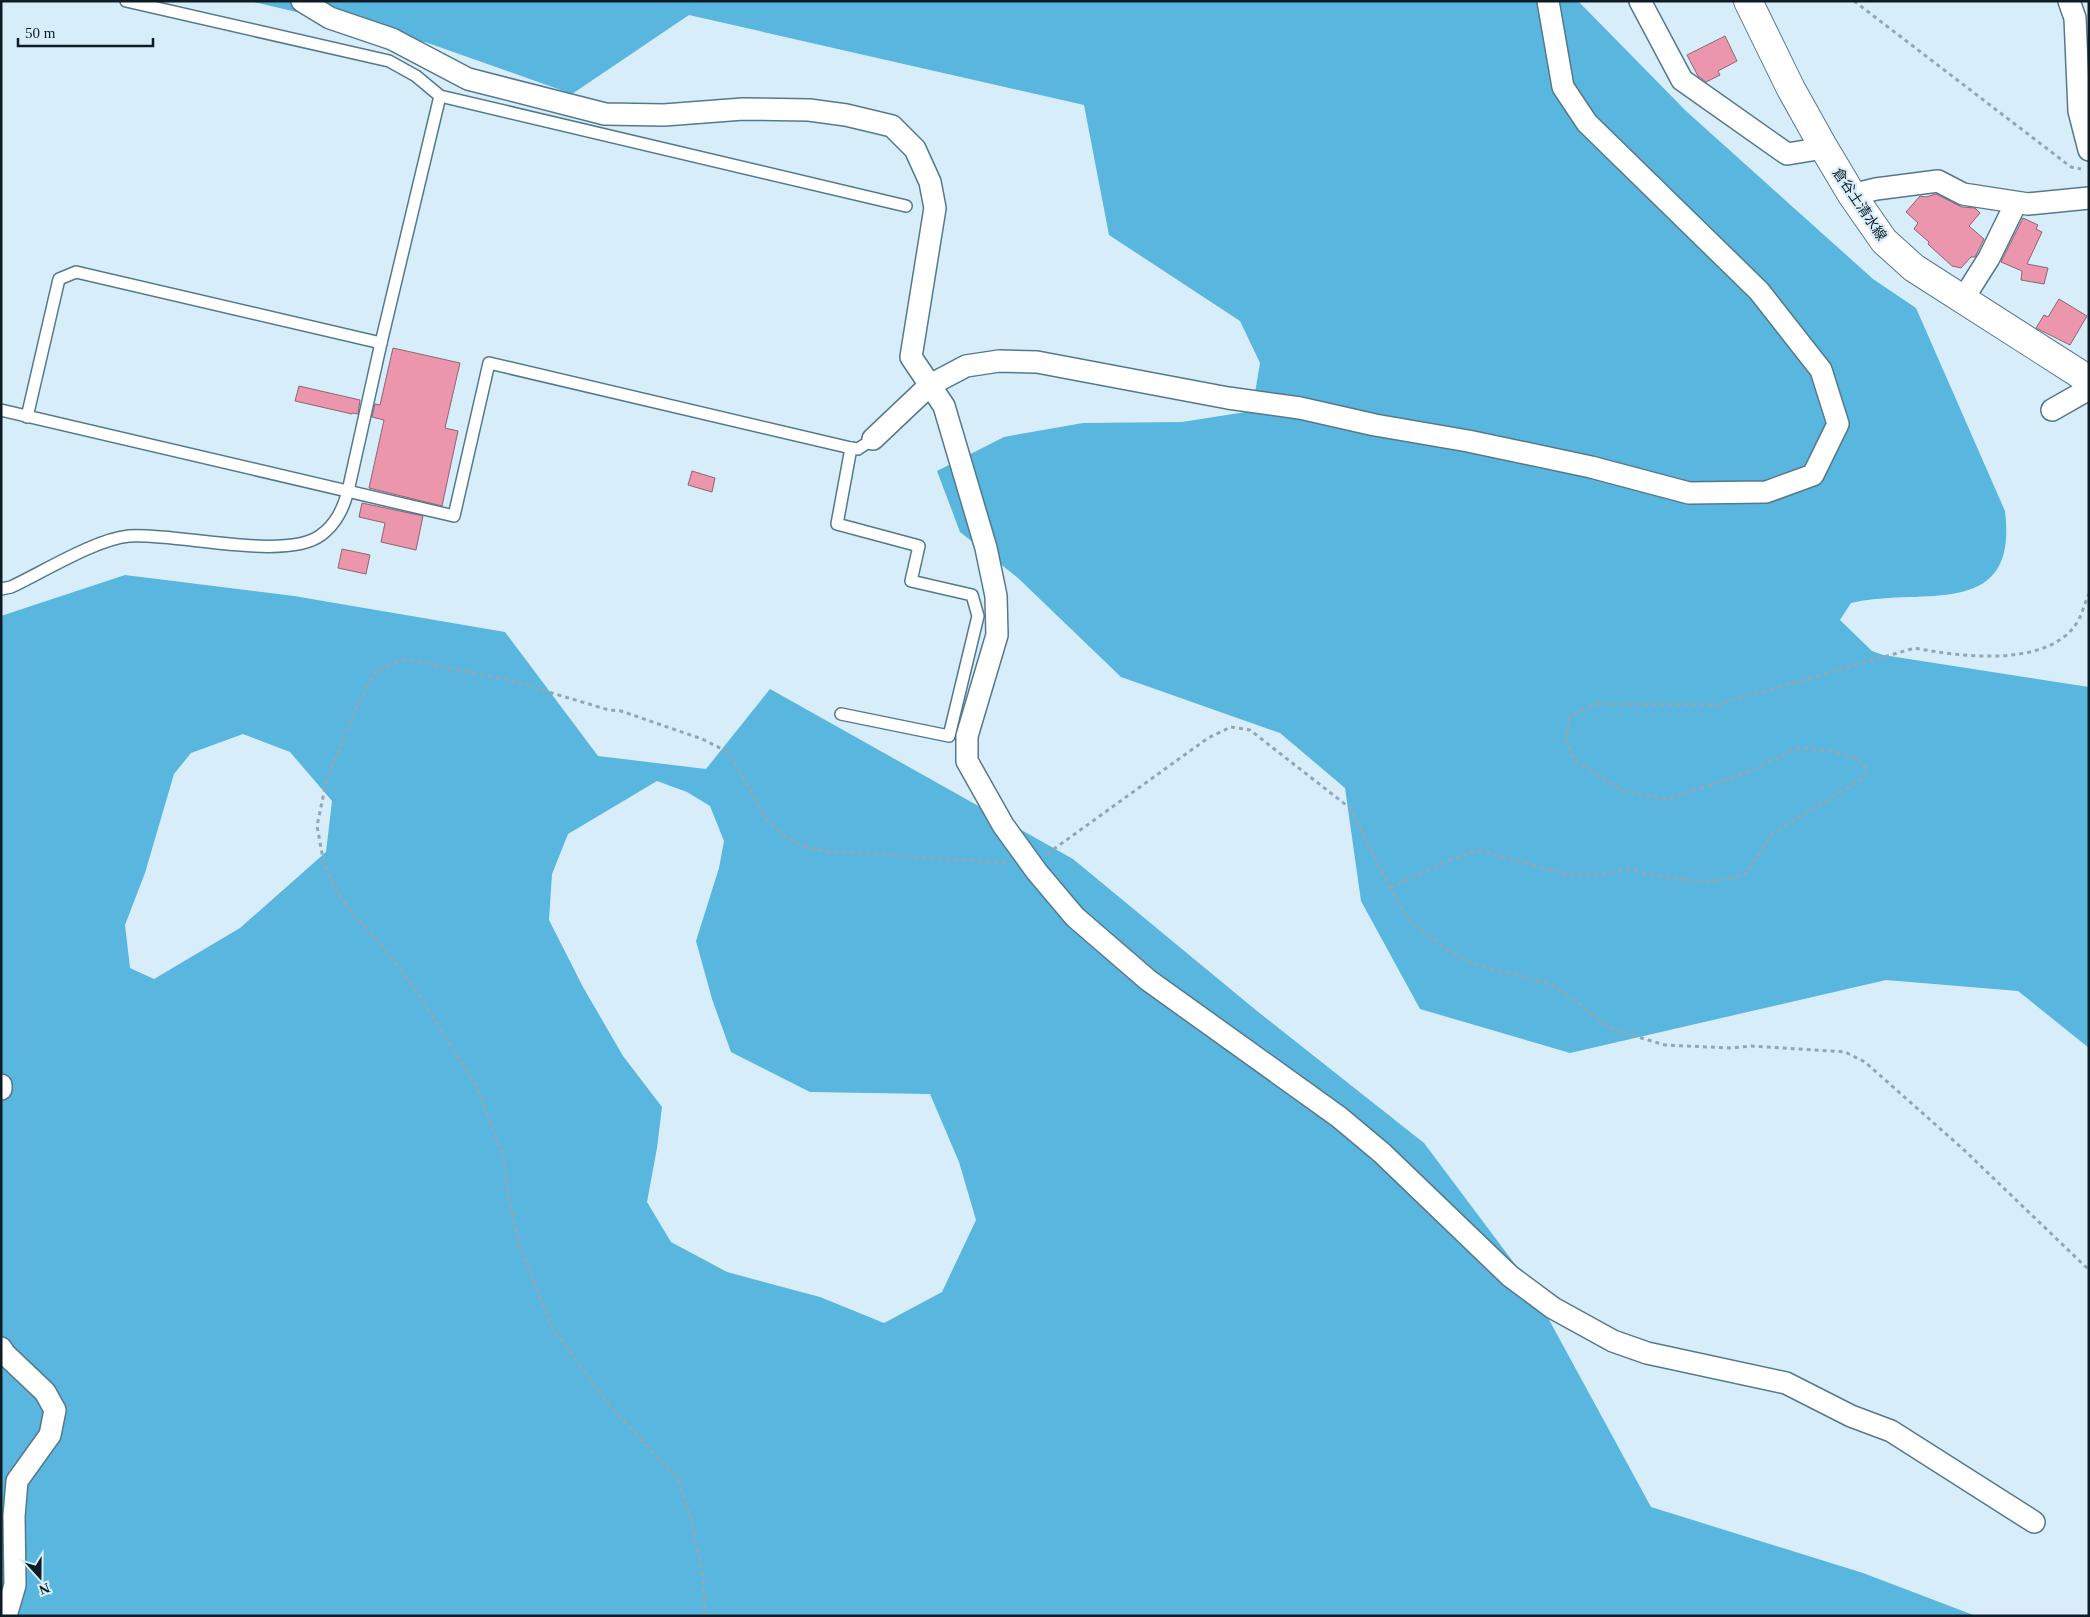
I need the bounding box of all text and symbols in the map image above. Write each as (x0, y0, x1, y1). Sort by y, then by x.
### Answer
scale bar (18, 15, 152, 47)
text: 50 m (25, 25, 56, 41)
street label: 倉谷土清水線 (1830, 165, 1889, 243)
north arrow (15, 1552, 65, 1602)
text: N (37, 1580, 52, 1597)

